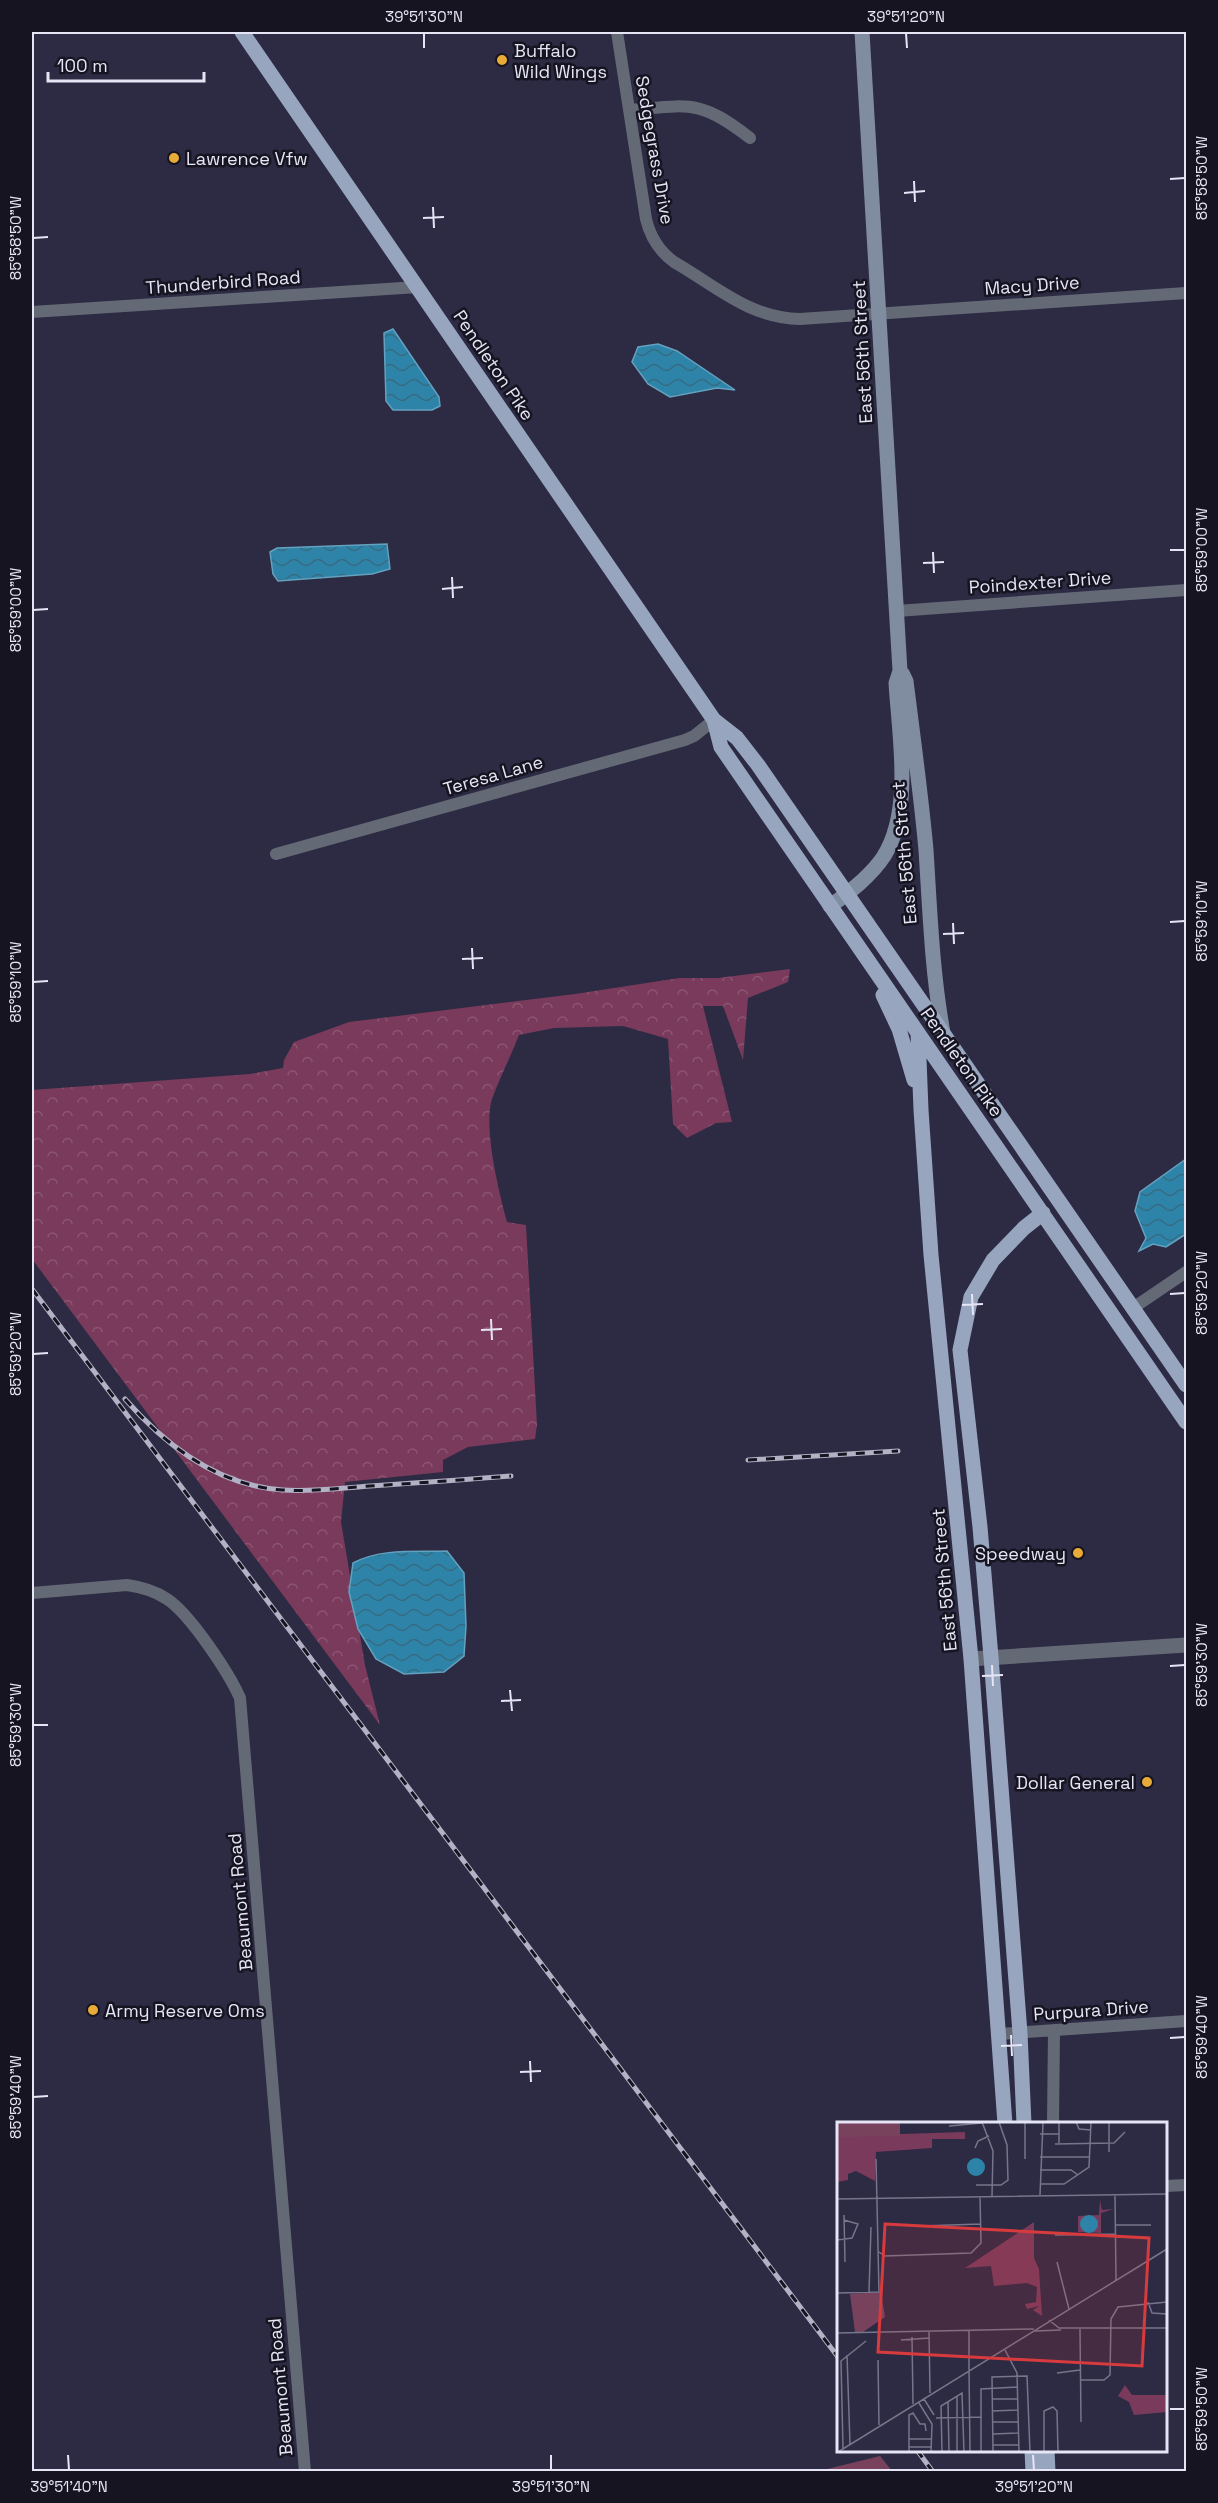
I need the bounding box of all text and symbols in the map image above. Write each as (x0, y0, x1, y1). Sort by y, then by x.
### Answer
text: 39°51'30"N (385, 7, 463, 26)
text: 39°51'20"N (867, 7, 945, 26)
place label: Buffalo Wild Wings (514, 39, 607, 83)
scale bar (48, 45, 204, 83)
marker: Buffalo Wild Wings (495, 53, 509, 67)
text: 100 m (57, 54, 108, 77)
street label: Sedgegrass Drive (631, 74, 679, 226)
text: 85°58'50"W (1192, 136, 1211, 220)
place label: Lawrence Vfw (186, 147, 308, 170)
marker: Lawrence Vfw (167, 151, 181, 165)
text: 85°58'50"W (6, 196, 25, 280)
street label: Thunderbird Road (145, 265, 301, 299)
street label: Macy Drive (984, 270, 1080, 300)
street label: East 56th Street (847, 280, 877, 424)
street label: Pendleton Pike (449, 305, 539, 425)
text: 85°59'00"W (1192, 508, 1211, 592)
street label: Poindexter Drive (968, 566, 1112, 598)
text: 85°59'00"W (6, 568, 25, 652)
street label: Teresa Lane (440, 750, 546, 800)
street label: East 56th Street (886, 781, 922, 925)
text: 85°59'10"W (1192, 880, 1211, 962)
text: 85°59'10"W (6, 941, 25, 1023)
street label: Pendleton Pike (916, 1003, 1008, 1121)
text: 85°59'20"W (1192, 1251, 1211, 1335)
text: 85°59'20"W (6, 1312, 25, 1396)
street label: East 56th Street (926, 1508, 962, 1652)
place label: Speedway (975, 1542, 1066, 1565)
marker: Speedway (1071, 1546, 1085, 1560)
text: 85°59'30"W (1192, 1623, 1211, 1707)
text: 85°59'30"W (6, 1683, 25, 1767)
place label: Dollar General (1016, 1771, 1135, 1794)
marker: Dollar General (1140, 1775, 1154, 1789)
street label: Beaumont Road (223, 1832, 257, 1972)
street label: Purpura Drive (1032, 1994, 1150, 2026)
text: 85°59'40"W (1192, 1995, 1211, 2079)
place label: Army Reserve Oms (105, 1999, 265, 2022)
marker: Army Reserve Oms (86, 2003, 100, 2017)
text: 85°59'40"W (6, 2055, 25, 2139)
inset map (837, 2122, 1167, 2452)
street label: Beaumont Road (263, 2317, 297, 2457)
text: 85°59'50"W (1192, 2367, 1211, 2451)
text: 39°51'40"N (30, 2477, 108, 2496)
text: 39°51'30"N (512, 2477, 590, 2496)
text: 39°51'20"N (995, 2477, 1073, 2496)

